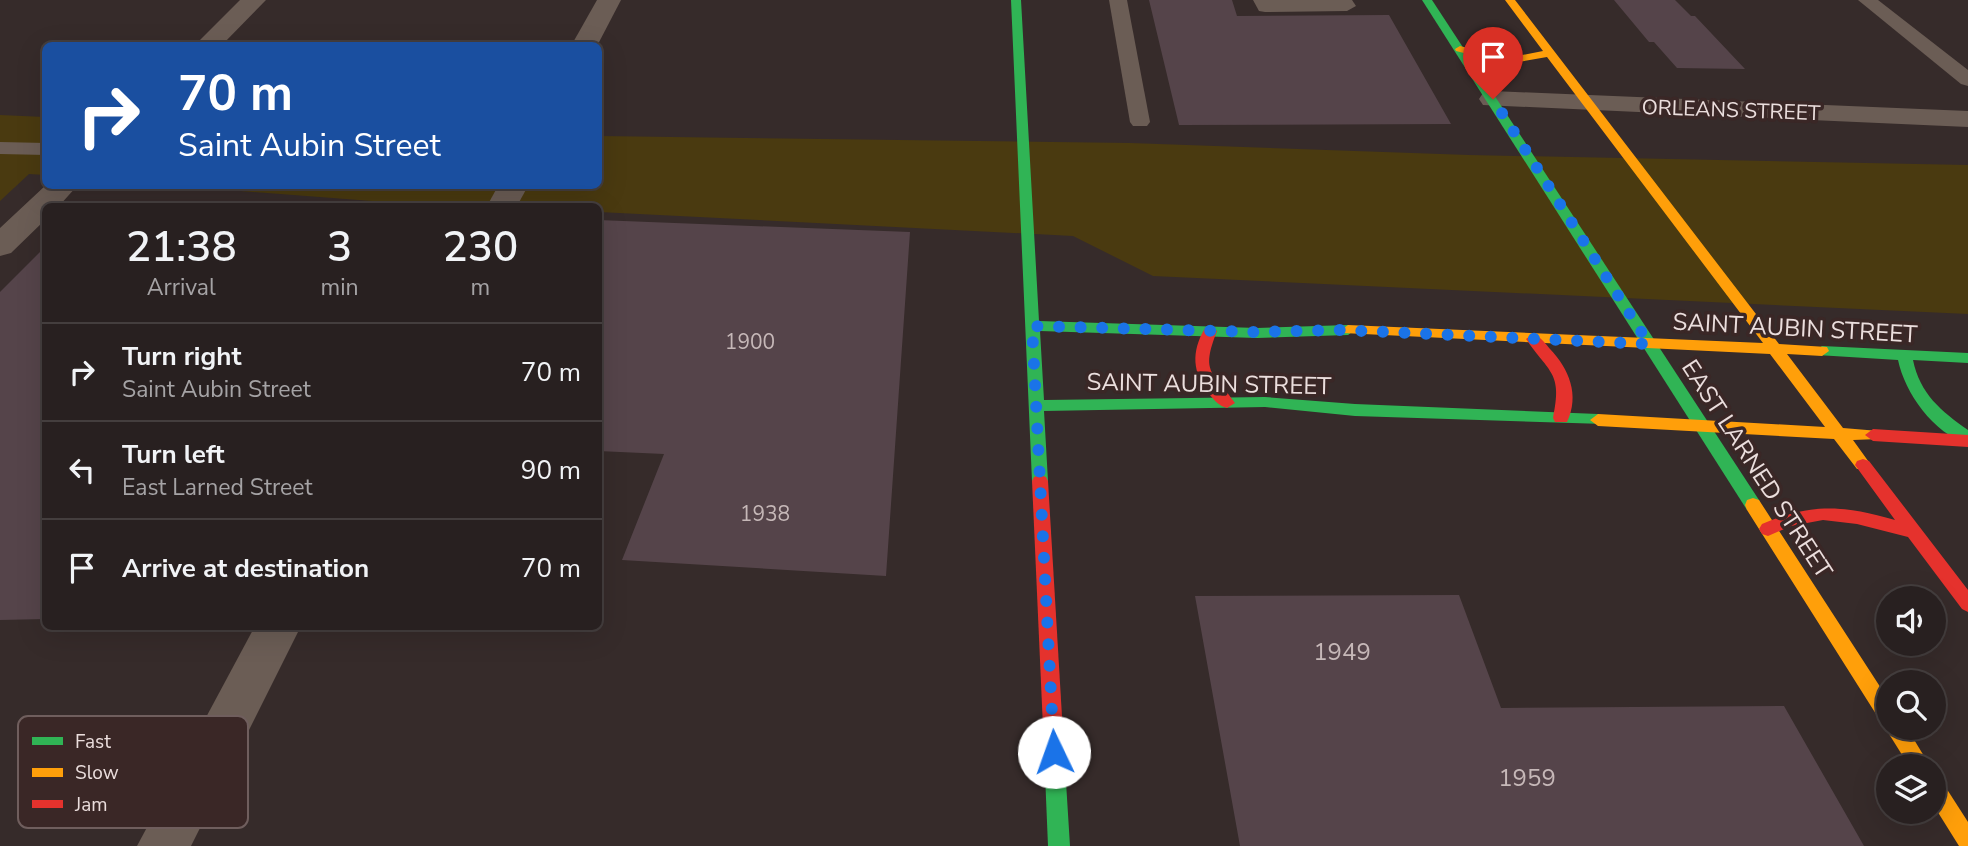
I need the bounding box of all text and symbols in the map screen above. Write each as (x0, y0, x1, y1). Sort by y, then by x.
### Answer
pin (1463, 27, 1523, 99)
icon: arrive (1474, 38, 1512, 76)
text: 70 m (178, 60, 293, 127)
icon: right (63, 70, 154, 161)
street label: ORLEANS STREET (1641, 93, 1821, 127)
text: Saint Aubin Street (178, 124, 441, 167)
text: 21:38 (126, 219, 237, 276)
text: 3 (327, 219, 352, 276)
text: 230 (442, 219, 518, 276)
text: Arrival (147, 272, 216, 303)
text: min (321, 272, 359, 303)
text: m (470, 272, 490, 303)
street label: SAINT AUBIN STREET (1672, 306, 1919, 350)
house number: 1900 (725, 328, 775, 356)
text: Turn right (122, 339, 241, 374)
icon: right (63, 353, 101, 391)
street label: EAST LARNED STREET (1674, 353, 1840, 585)
text: 70 m (521, 355, 581, 390)
street label: SAINT AUBIN STREET (1086, 366, 1332, 402)
text: Saint Aubin Street (122, 374, 311, 405)
text: Turn left (122, 437, 225, 472)
icon: left (63, 451, 101, 489)
text: 90 m (521, 453, 581, 488)
text: East Larned Street (122, 472, 313, 503)
house number: 1938 (740, 500, 790, 528)
icon: arrive (63, 549, 101, 587)
text: Arrive at destination (122, 551, 369, 586)
text: 70 m (521, 551, 581, 586)
map controls (1876, 586, 1946, 824)
button: sound (1876, 586, 1946, 656)
house number: 1949 (1313, 636, 1371, 668)
button: search (1876, 670, 1946, 740)
position arrow (1017, 715, 1091, 789)
legend (18, 716, 248, 828)
text: Fast (75, 729, 111, 755)
button: layers (1876, 754, 1946, 824)
text: Slow (75, 760, 119, 786)
house number: 1959 (1498, 762, 1556, 794)
text: Jam (74, 792, 108, 818)

